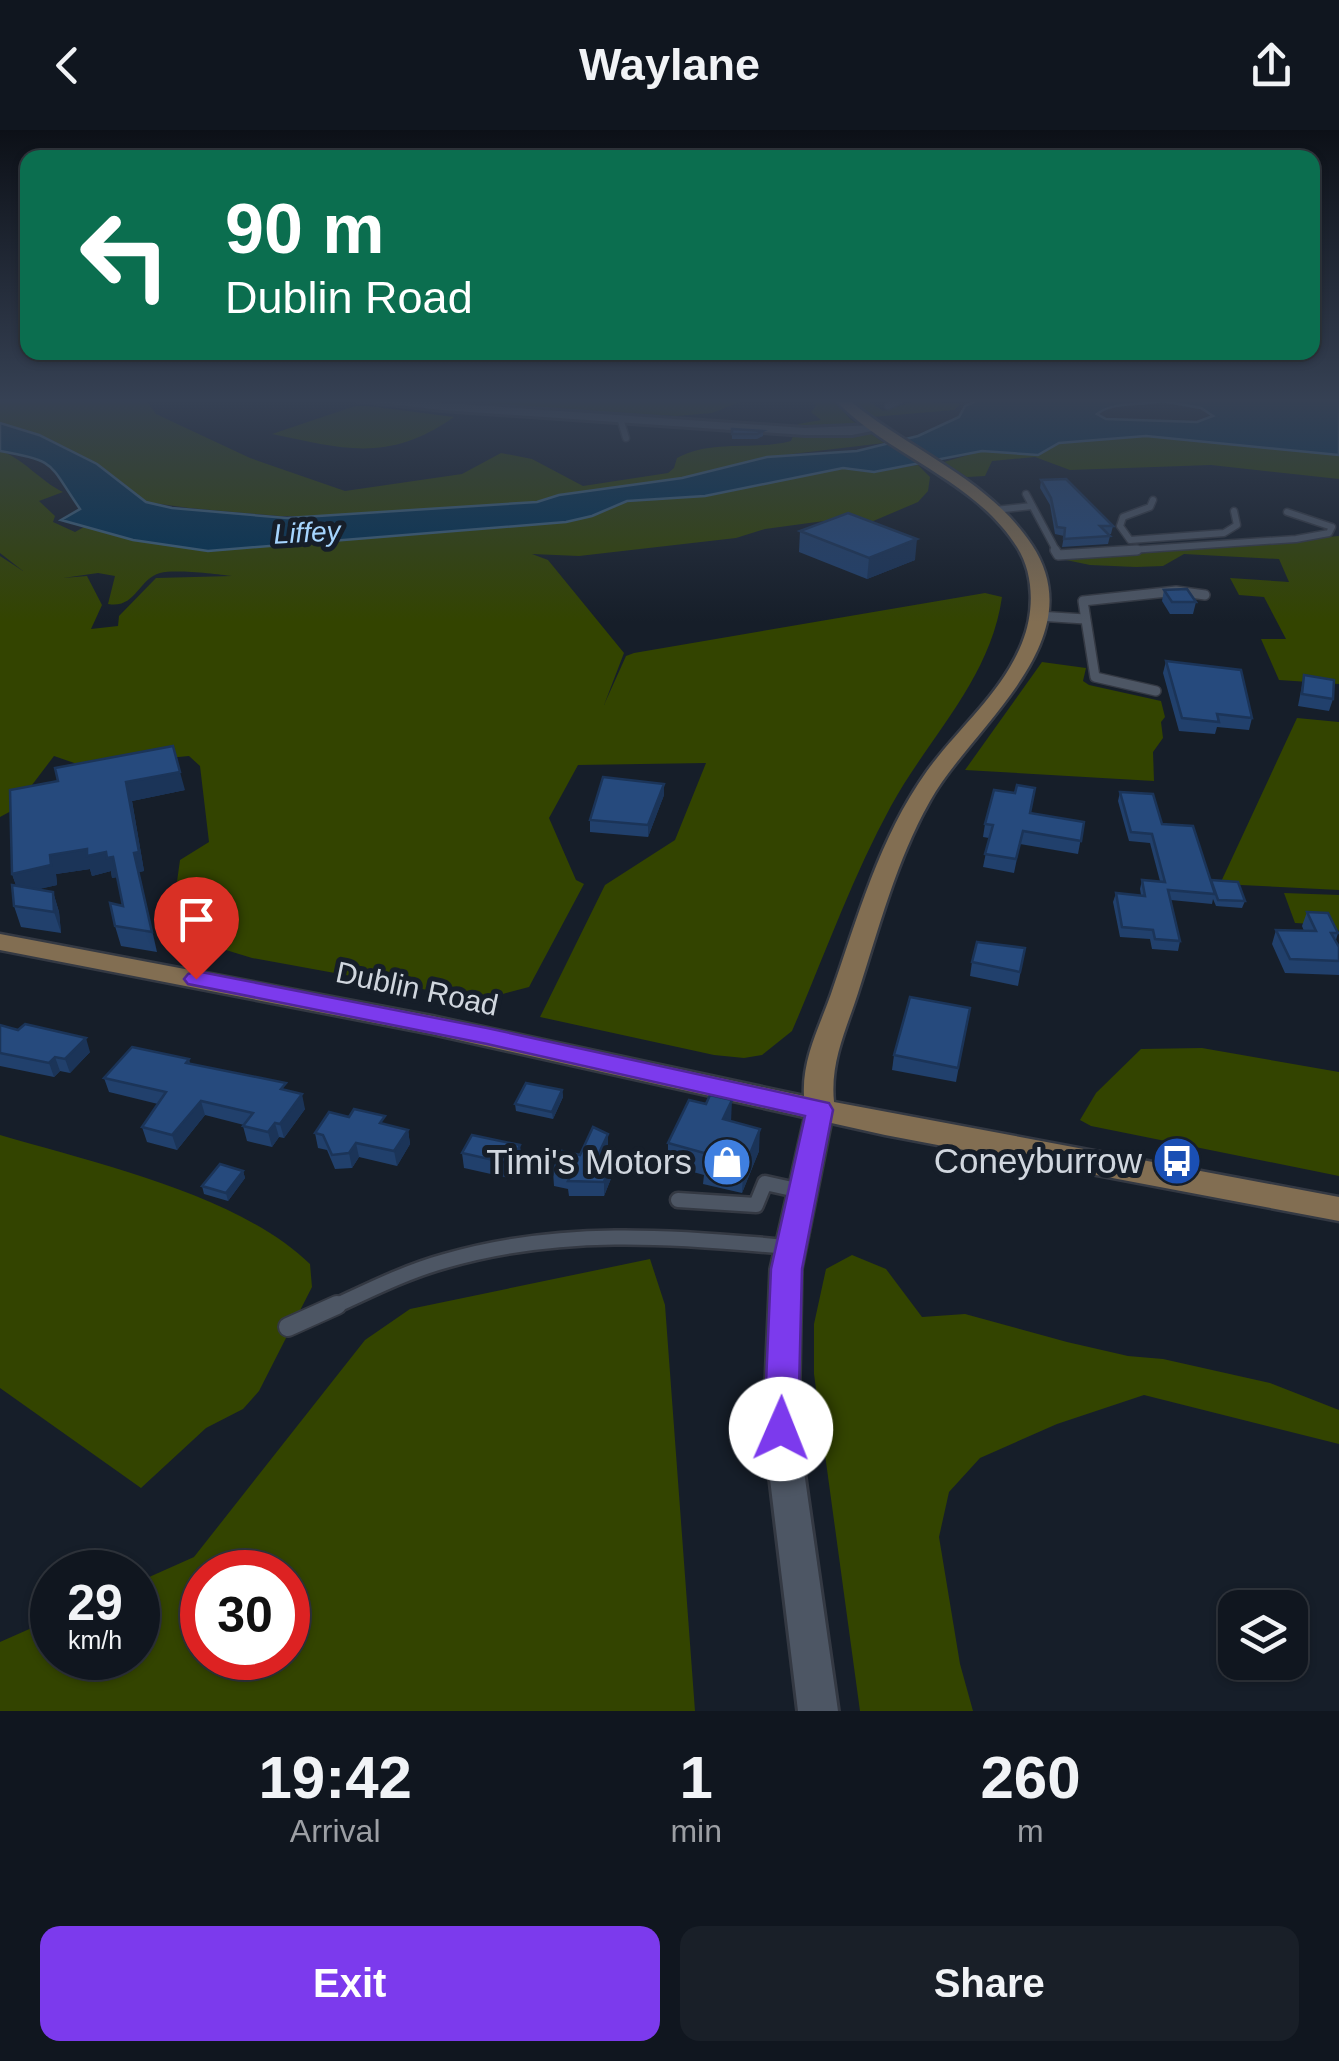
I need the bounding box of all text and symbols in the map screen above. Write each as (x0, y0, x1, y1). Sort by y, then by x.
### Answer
icon: back (40, 38, 95, 93)
icon: share (1244, 38, 1299, 93)
text: Waylane (579, 39, 760, 90)
icon: left (60, 190, 190, 320)
text: 90 m (225, 190, 385, 268)
text: Dublin Road (225, 272, 473, 323)
water label: Liffey (273, 515, 343, 550)
pin (154, 877, 239, 980)
icon: arrive (169, 892, 224, 947)
street label: Dublin Road (333, 955, 501, 1022)
bus stop icon: Coneyburrow (1151, 1135, 1203, 1187)
shop icon: Timi's Motors (701, 1136, 753, 1188)
place label: Coneyburrow (934, 1141, 1143, 1180)
place label: Timi's Motors (486, 1142, 692, 1181)
position arrow (729, 1377, 833, 1481)
speed limit sign: 30 (180, 1550, 310, 1680)
text: 29 (67, 1575, 123, 1631)
map controls (1218, 1590, 1308, 1680)
button: layers (1218, 1590, 1308, 1680)
text: km/h (68, 1626, 122, 1654)
text: 19:42 (258, 1744, 412, 1811)
text: 1 (679, 1744, 713, 1811)
text: 260 (980, 1744, 1081, 1811)
text: Arrival (290, 1813, 381, 1849)
text: min (670, 1813, 722, 1849)
text: m (1017, 1813, 1044, 1849)
button: Exit (40, 1926, 660, 2041)
button: Share (680, 1926, 1299, 2041)

